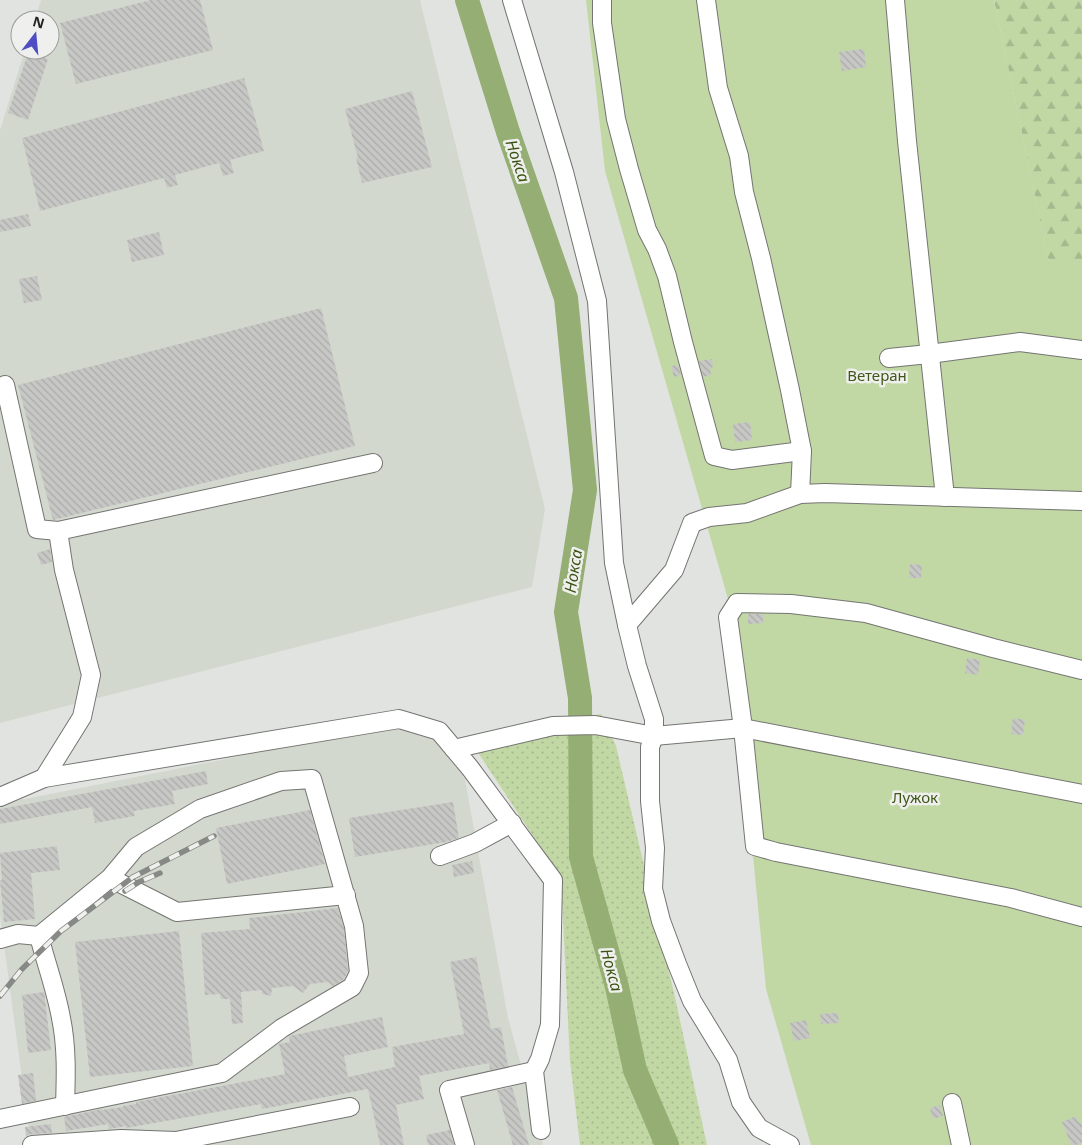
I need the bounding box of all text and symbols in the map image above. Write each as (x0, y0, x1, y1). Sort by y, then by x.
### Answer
north arrow (10, 10, 60, 60)
text: N (31, 11, 47, 33)
water label: Нокса (501, 137, 535, 185)
park label: Ветеран (847, 365, 907, 385)
water label: Нокса (559, 548, 587, 594)
park label: Лужок (892, 787, 938, 807)
water label: Нокса (596, 946, 628, 994)

